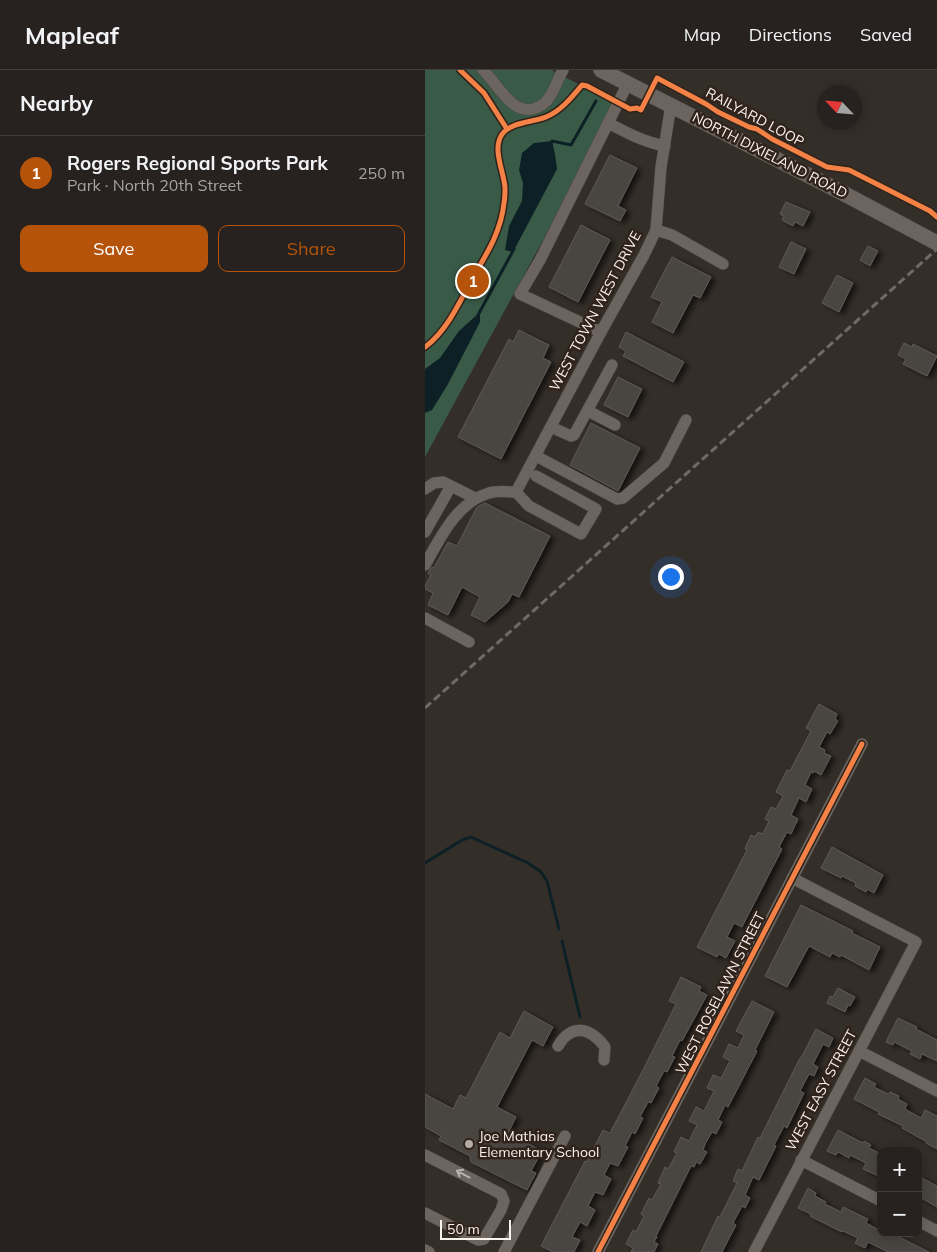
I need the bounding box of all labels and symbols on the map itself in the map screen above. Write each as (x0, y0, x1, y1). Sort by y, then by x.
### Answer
street label: RAILYARD LOOP (703, 83, 807, 151)
north arrow (817, 85, 862, 130)
street label: NORTH DIXIELAND ROAD (689, 108, 851, 202)
street label: WEST TOWN WEST DRIVE (545, 228, 645, 394)
pin: 1 (457, 262, 489, 300)
your location (658, 564, 684, 590)
street label: WEST ROSELAWN STREET (671, 908, 769, 1077)
street label: WEST EASY STREET (781, 1026, 861, 1154)
place label: Joe Mathias Elementary School (479, 1127, 599, 1161)
marker: Joe Mathias Elementary School (463, 1138, 475, 1150)
one-way arrow (456, 1169, 471, 1179)
scale bar (440, 1217, 511, 1240)

